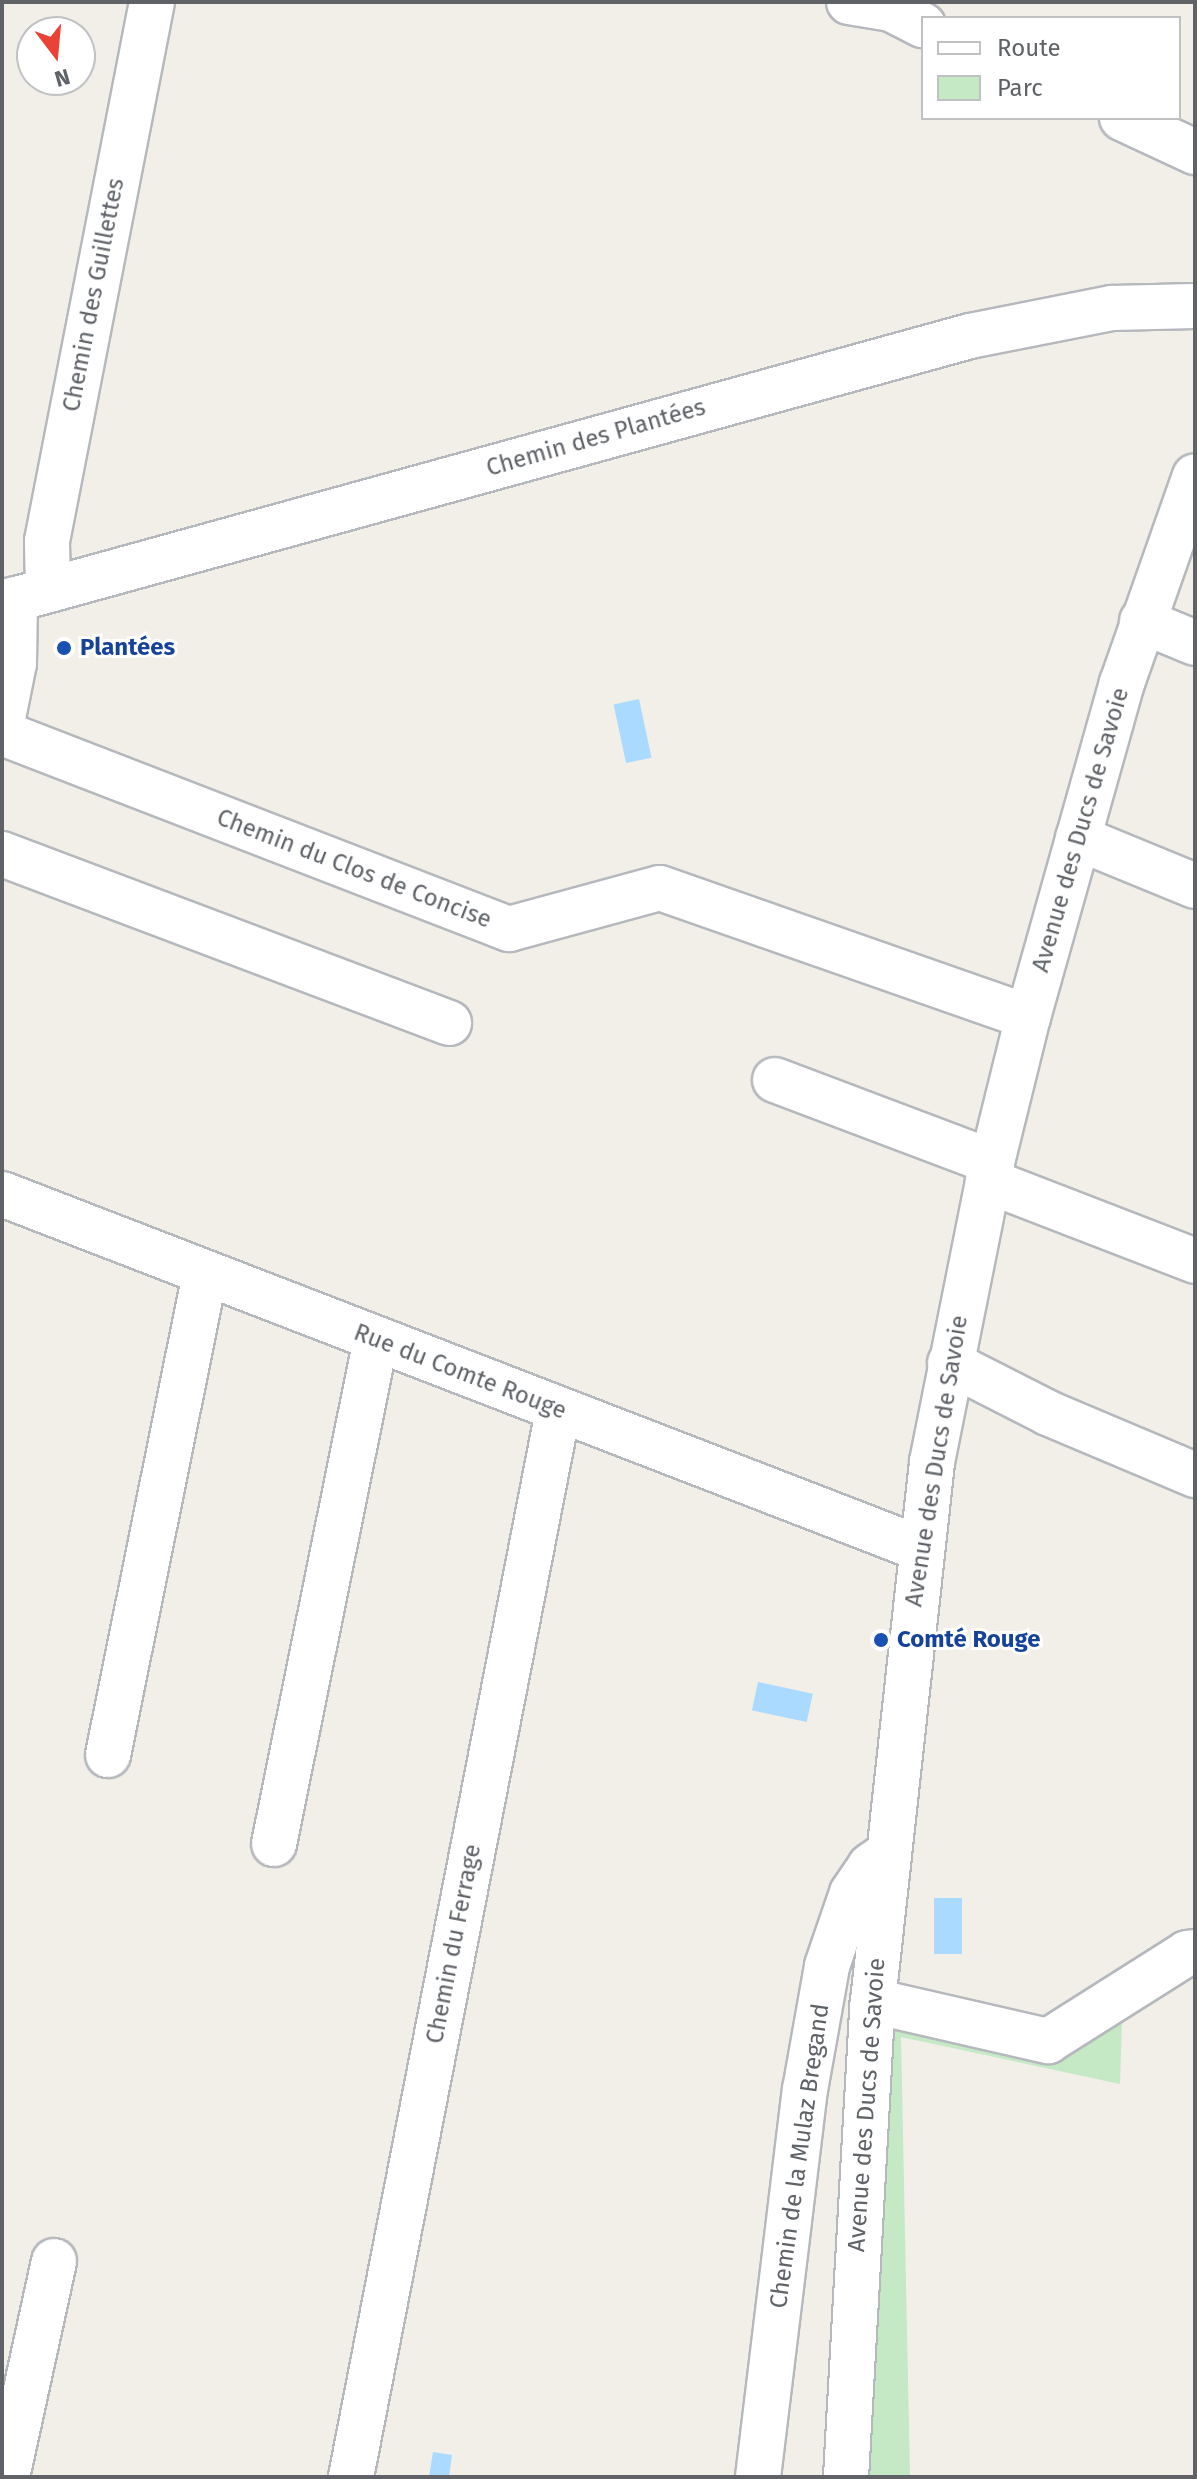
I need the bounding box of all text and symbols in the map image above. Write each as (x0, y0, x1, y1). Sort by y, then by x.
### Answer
north arrow (16, 16, 96, 96)
legend (921, 16, 1181, 120)
text: Route (997, 34, 1061, 62)
text: N (51, 63, 73, 93)
text: Parc (997, 74, 1043, 102)
street label: Chemin des Guillettes (57, 176, 131, 414)
street label: Chemin des Plantées (483, 393, 709, 483)
place label: Plantées (80, 634, 175, 662)
marker: Plantées (55, 639, 73, 657)
street label: Avenue des Ducs de Savoie (1027, 684, 1135, 976)
street label: Chemin du Clos de Concise (213, 803, 495, 935)
street label: Avenue des Ducs de Savoie (900, 1313, 974, 1609)
street label: Rue du Comte Rouge (350, 1318, 570, 1426)
place label: Comté Rouge (897, 1626, 1041, 1654)
marker: Comté Rouge (872, 1631, 890, 1649)
street label: Chemin du Ferrage (421, 1842, 487, 2046)
street label: Avenue des Ducs de Savoie (842, 1957, 892, 2253)
street label: Chemin de la Mulaz Bregand (764, 2002, 836, 2310)

